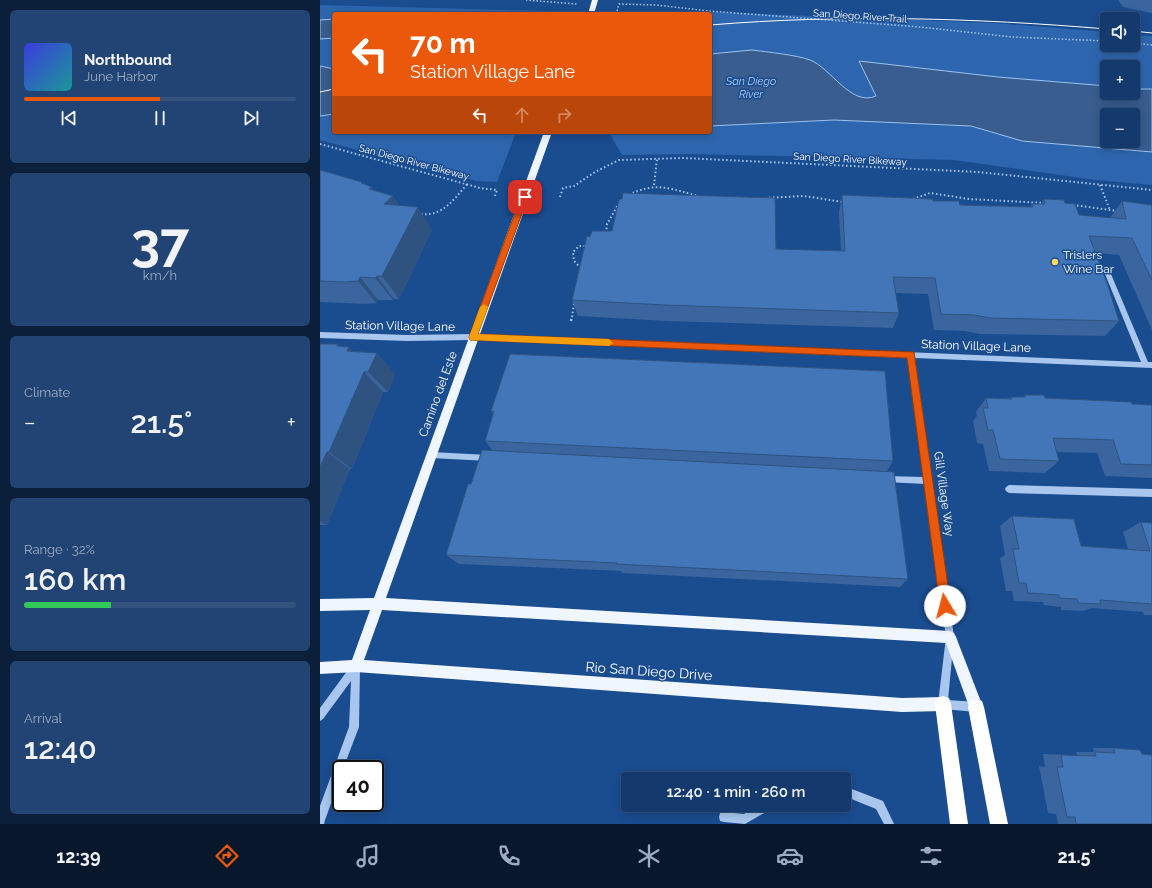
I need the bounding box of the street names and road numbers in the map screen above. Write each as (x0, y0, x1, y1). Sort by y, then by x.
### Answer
street label: San Diego River Trail (813, 7, 908, 25)
street label: San Diego River Bikeway (358, 142, 471, 182)
street label: San Diego River Bikeway (793, 151, 908, 167)
street label: Station Village Lane (345, 318, 455, 334)
street label: Station Village Lane (921, 337, 1031, 355)
street label: Camino del Este (416, 349, 460, 439)
street label: Gill Village Way (931, 451, 957, 538)
street label: Rio San Diego Drive (585, 659, 713, 683)

